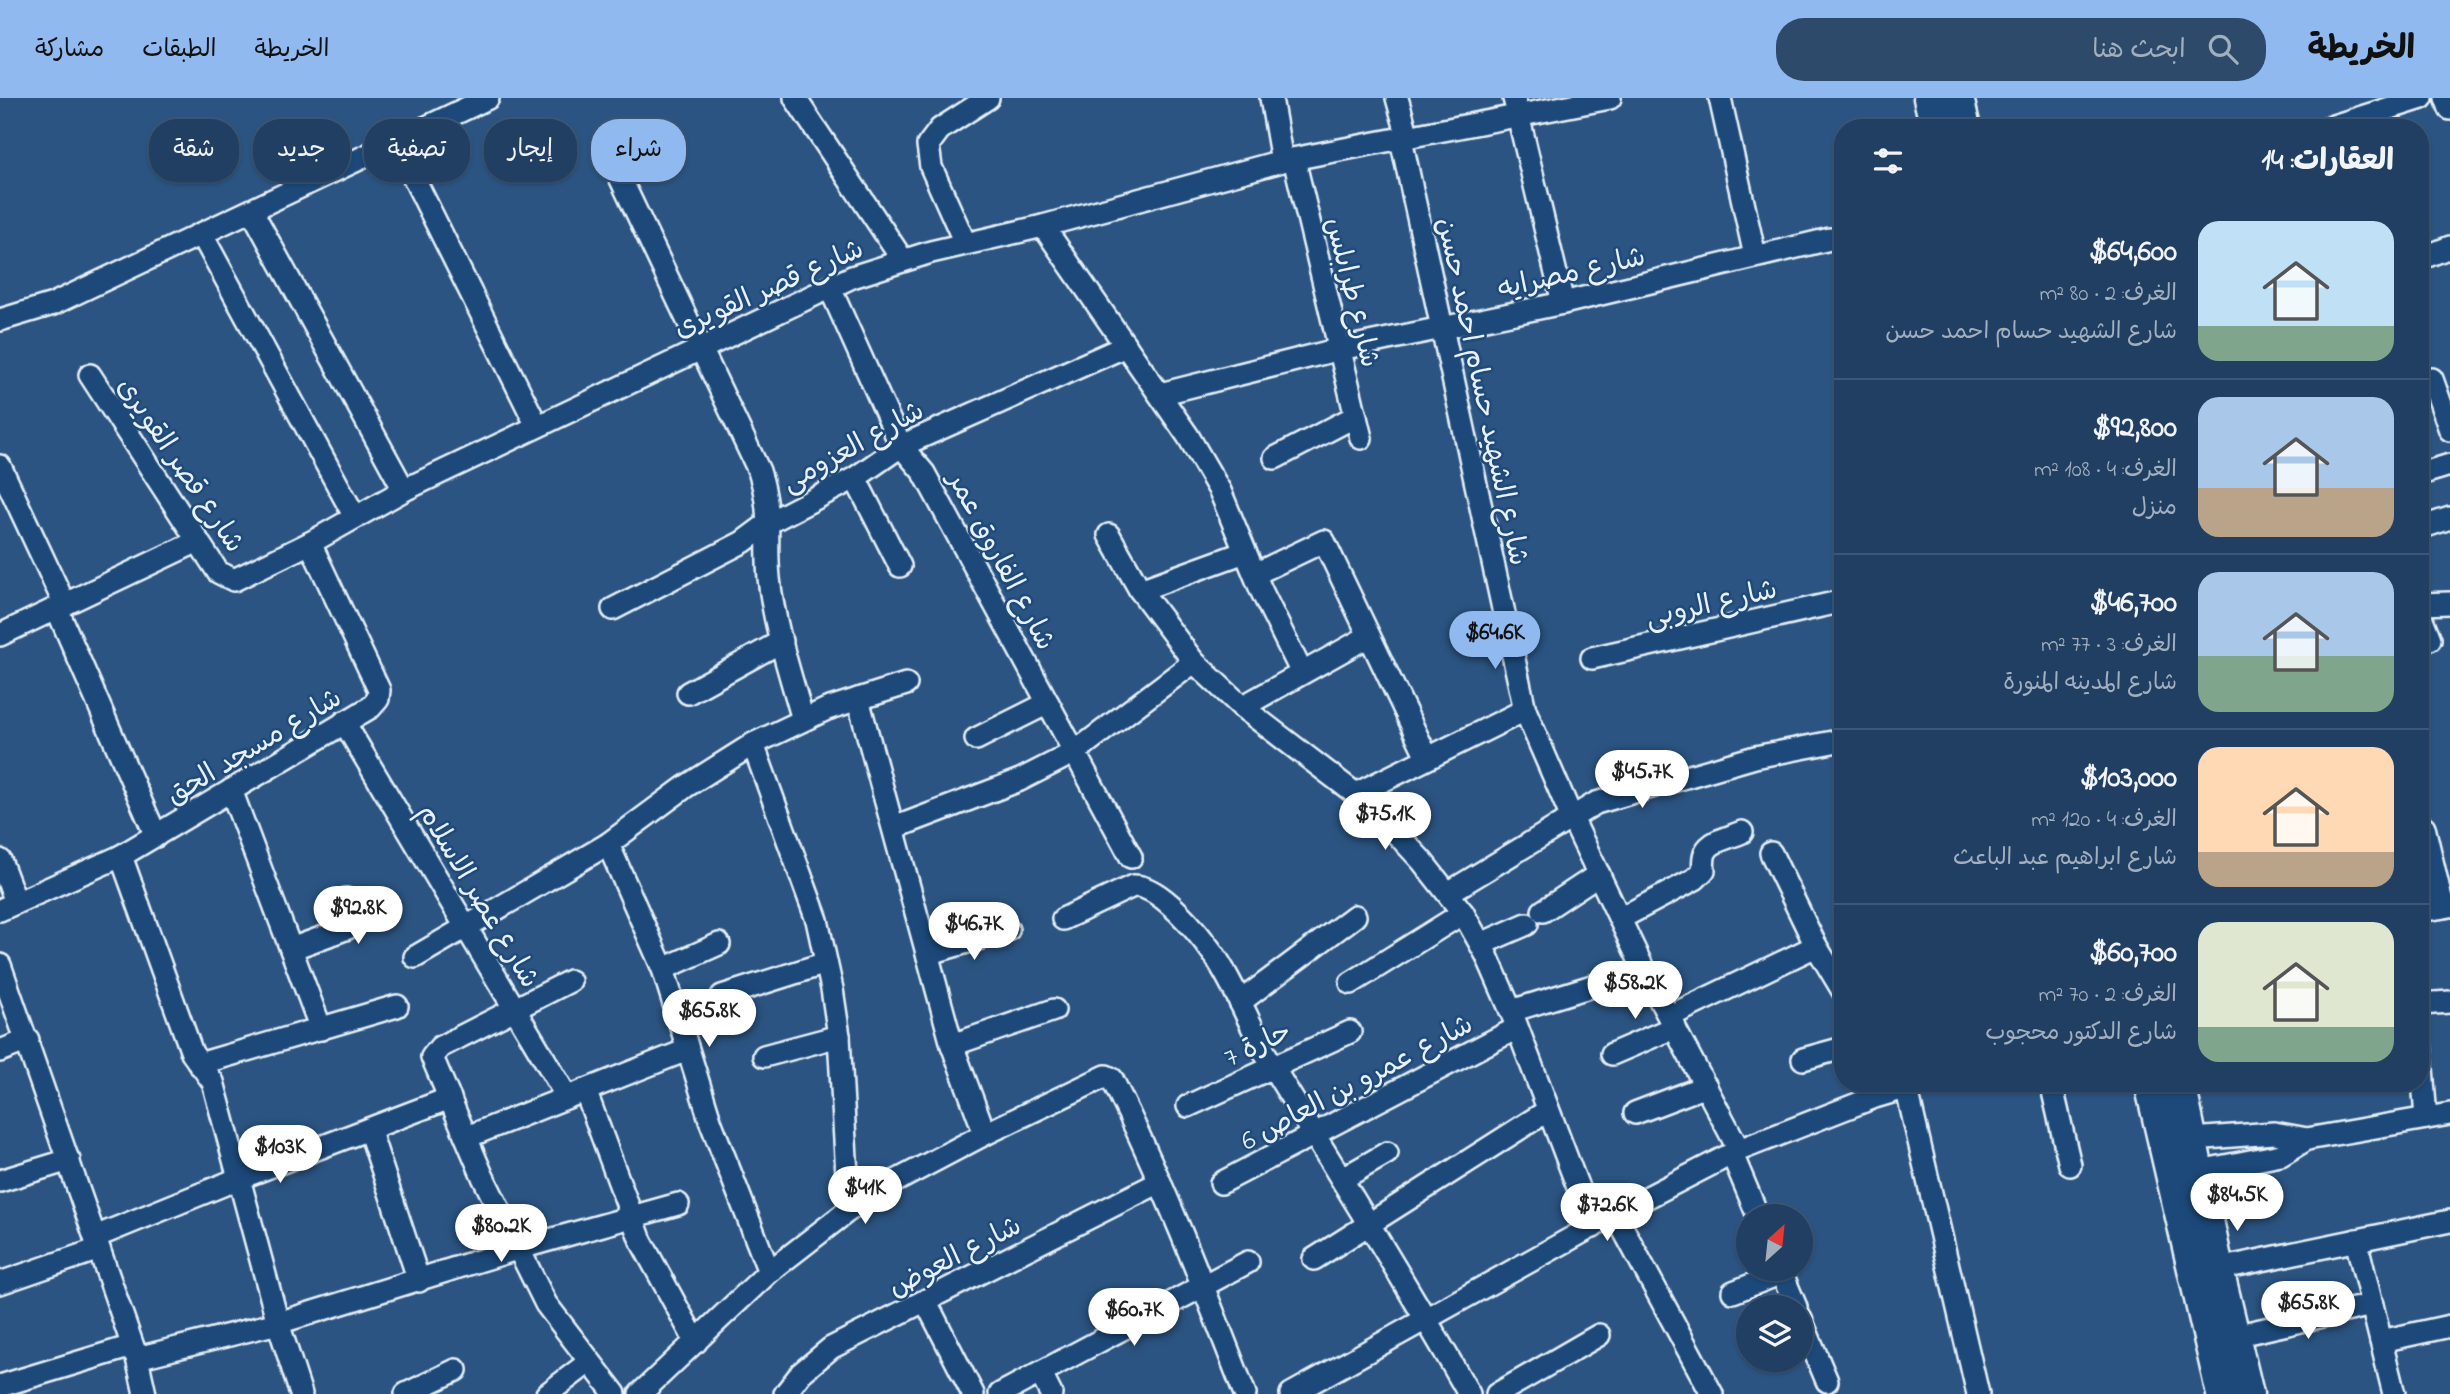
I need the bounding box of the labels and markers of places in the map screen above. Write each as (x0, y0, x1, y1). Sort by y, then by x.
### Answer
pin: $64.6K (1438, 612, 1552, 671)
pin: $45.7K (1585, 750, 1699, 810)
pin: $75.1K (1328, 792, 1442, 852)
pin: $92.8K (301, 886, 415, 946)
pin: $46.7K (917, 902, 1031, 962)
pin: $58.2K (1578, 962, 1692, 1021)
pin: $65.8K (652, 990, 766, 1049)
pin: $103K (231, 1126, 329, 1185)
pin: $41K (824, 1166, 906, 1226)
pin: $84.5K (2180, 1174, 2294, 1233)
pin: $72.6K (1550, 1184, 1664, 1243)
pin: $80.2K (444, 1204, 558, 1264)
pin: $65.8K (2251, 1282, 2365, 1341)
pin: $60.7K (1077, 1288, 1191, 1348)

